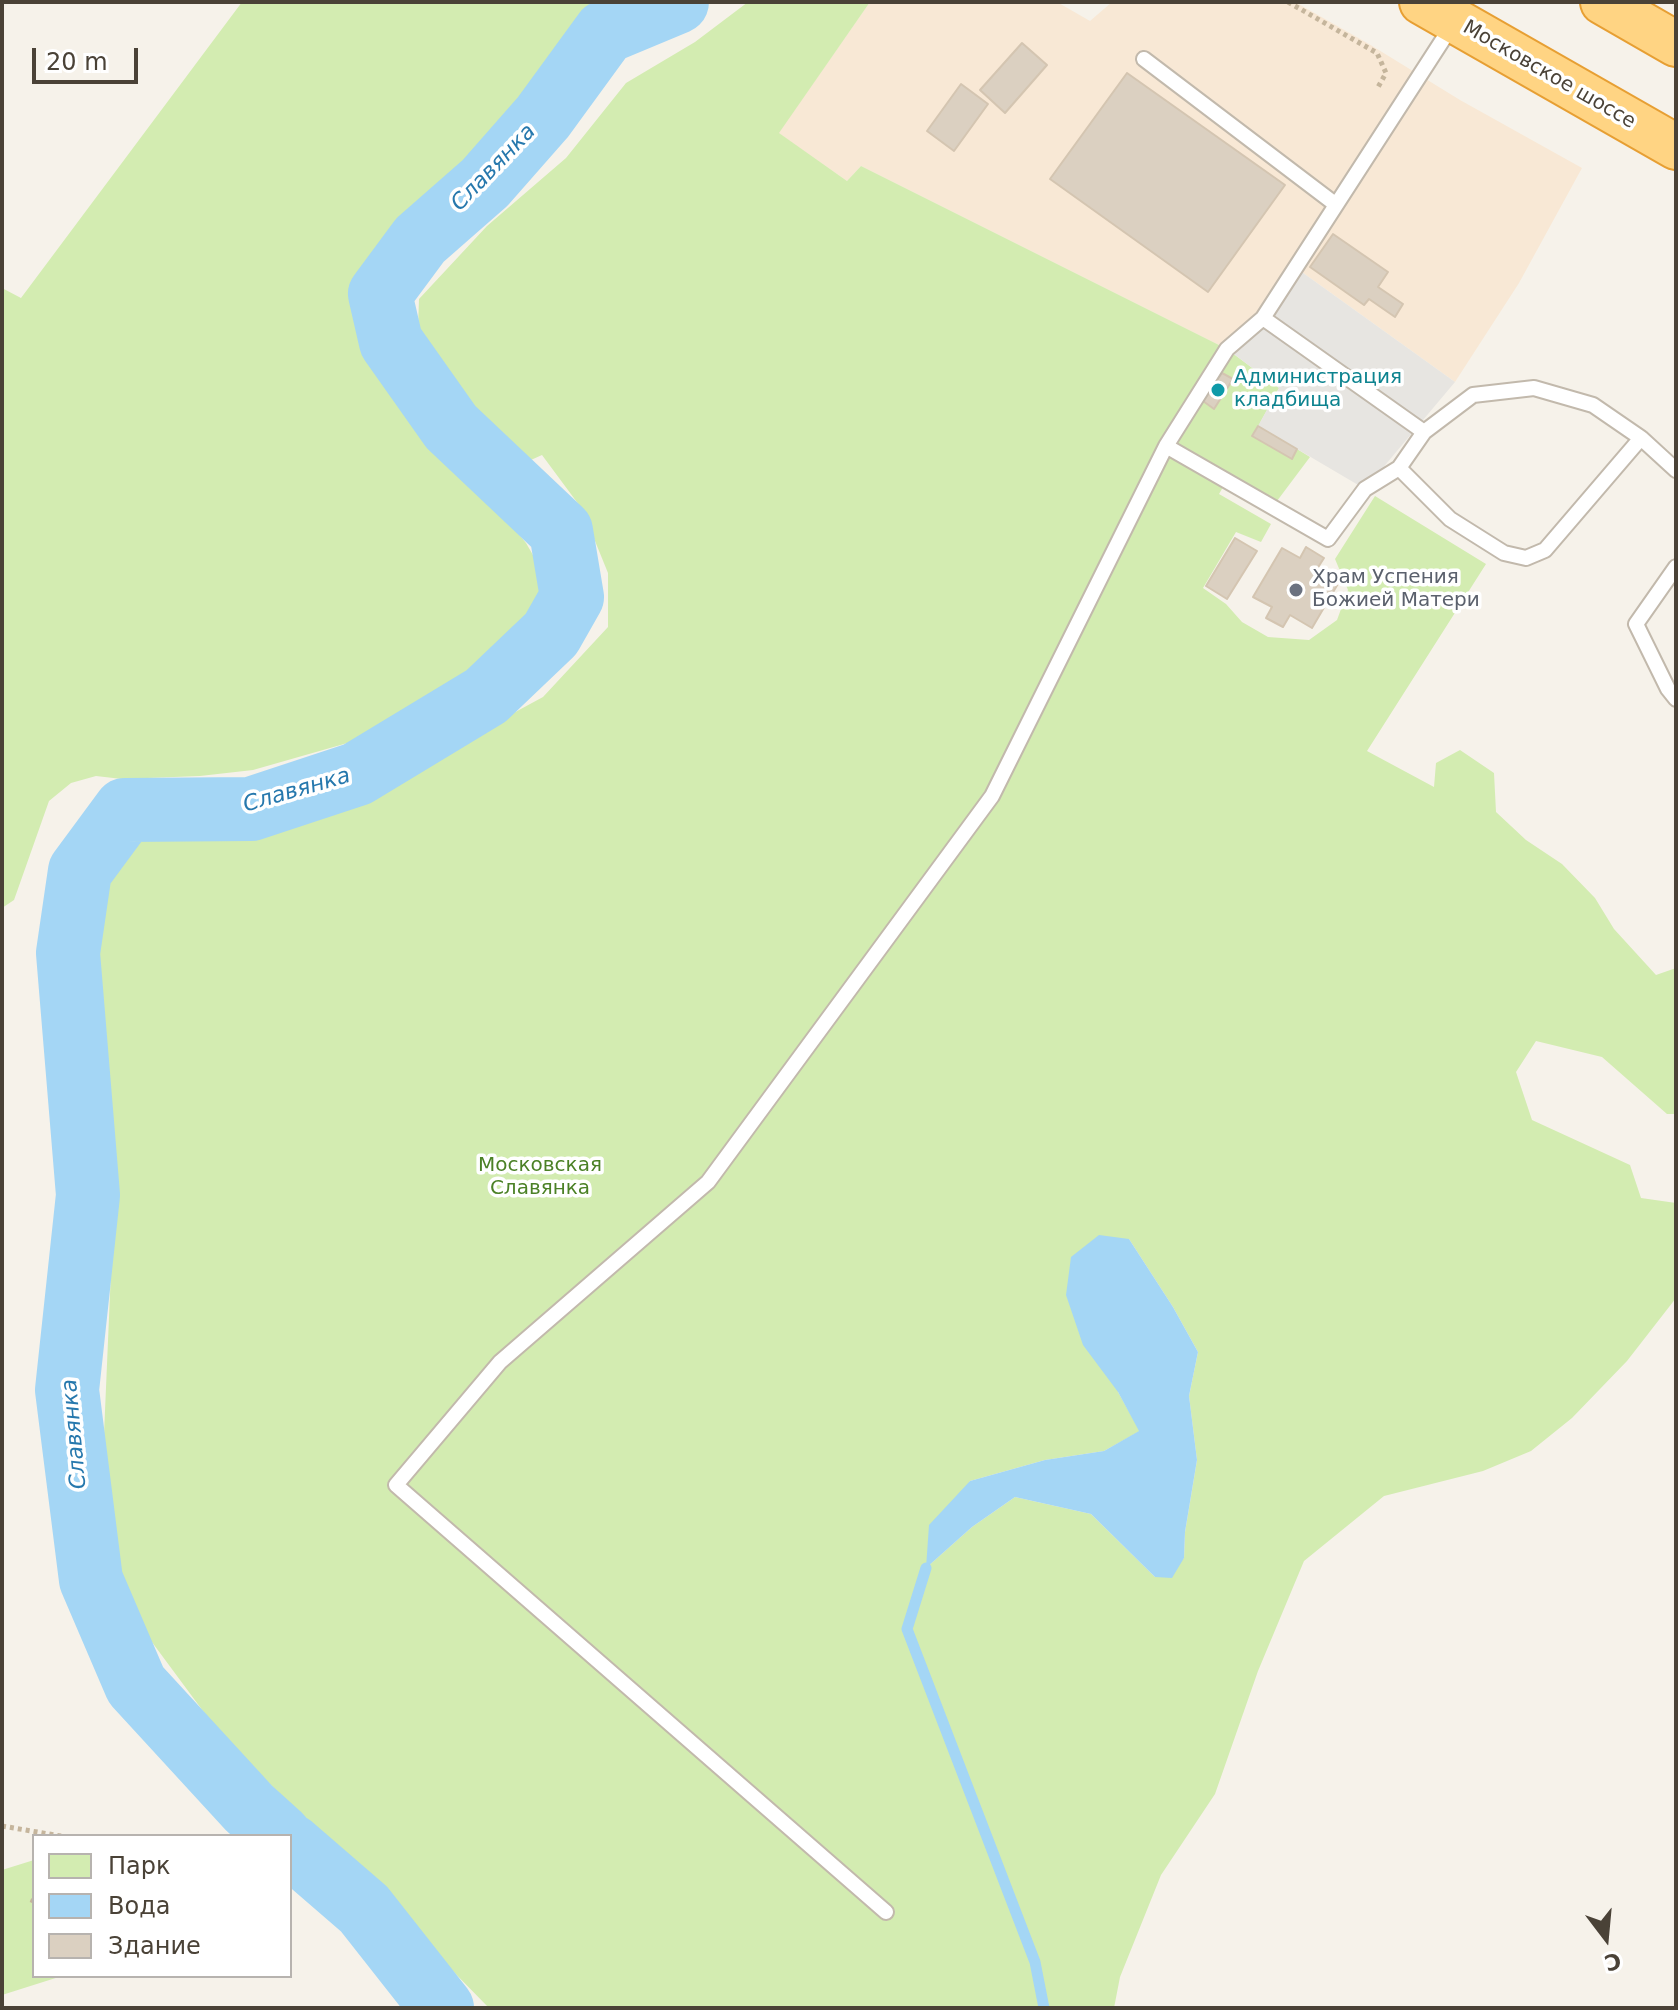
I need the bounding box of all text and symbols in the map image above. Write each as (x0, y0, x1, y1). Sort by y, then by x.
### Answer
street label: Московское шоссе (1458, 16, 1640, 134)
scale bar (36, 32, 142, 82)
text: 20 m (46, 48, 108, 76)
water label: Славянка (446, 119, 542, 217)
place label: Администрация кладбища (1234, 366, 1402, 413)
marker: Администрация кладбища (1209, 381, 1227, 399)
place label: Храм Успения Божией Матери (1312, 566, 1480, 613)
marker: Храм Успения Божией Матери (1287, 581, 1305, 599)
water label: Славянка (240, 763, 354, 819)
park label: Московская Славянка (478, 1154, 602, 1201)
water label: Славянка (57, 1378, 93, 1490)
legend (32, 1834, 292, 1978)
text: Парк (108, 1852, 170, 1880)
text: Вода (108, 1892, 170, 1920)
north arrow (1566, 1898, 1646, 1978)
text: Здание (108, 1932, 201, 1960)
text: С (1602, 1947, 1624, 1976)

